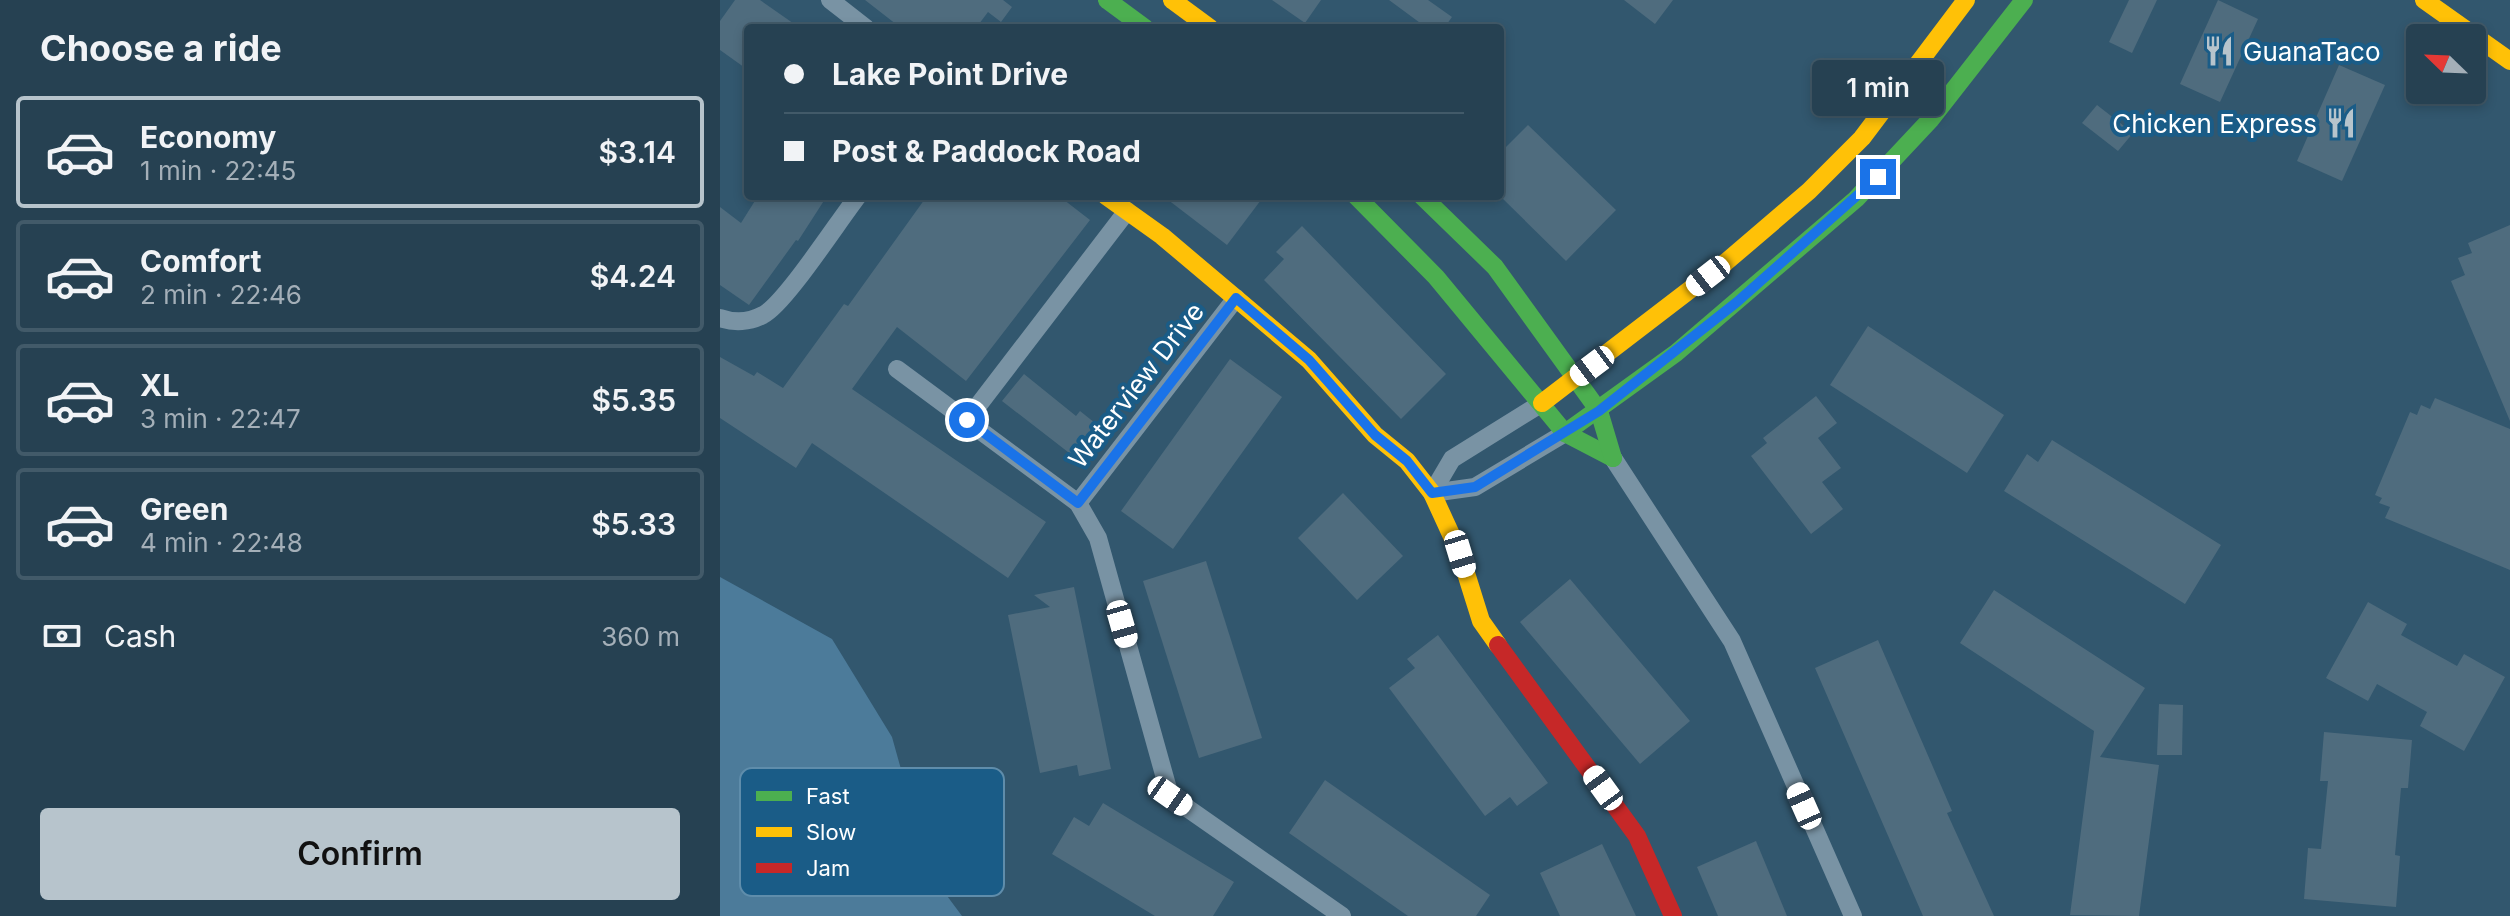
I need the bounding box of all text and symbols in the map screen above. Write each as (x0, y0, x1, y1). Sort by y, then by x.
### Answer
north arrow (2406, 24, 2486, 104)
map controls (2406, 24, 2486, 104)
text: Choose a ride (40, 26, 282, 70)
restaurant icon: GuanaTaco (2202, 34, 2236, 68)
place label: GuanaTaco (2243, 36, 2380, 67)
text: Lake Point Drive (832, 56, 1068, 92)
callout: 1 min (1812, 61, 1944, 117)
text: 1 min (1846, 72, 1910, 103)
restaurant icon: Chicken Express (2324, 106, 2358, 140)
place label: Chicken Express (2112, 108, 2317, 139)
icon: car (44, 116, 116, 188)
text: Economy (140, 119, 276, 155)
text: Post & Paddock Road (832, 133, 1141, 169)
text: $3.14 (598, 134, 676, 170)
text: 1 min · 22:45 (140, 155, 296, 186)
route end (1860, 159, 1896, 195)
icon: car (44, 240, 116, 312)
text: Comfort (140, 243, 261, 279)
car (1682, 252, 1734, 300)
text: $4.24 (590, 258, 676, 294)
text: 2 min · 22:46 (140, 279, 302, 310)
street label: Waterview Drive (1062, 296, 1210, 474)
car (1566, 342, 1618, 390)
icon: car (44, 364, 116, 436)
text: XL (140, 367, 179, 403)
text: $5.35 (592, 382, 676, 418)
route start (949, 402, 985, 438)
text: 3 min · 22:47 (140, 403, 301, 434)
icon: car (44, 488, 116, 560)
text: Green (140, 491, 228, 527)
text: $5.33 (591, 506, 676, 542)
text: 4 min · 22:48 (140, 527, 303, 558)
car (1442, 528, 1478, 580)
car (1104, 598, 1140, 650)
icon: cash (40, 614, 84, 658)
text: Cash (104, 618, 176, 654)
text: 360 m (601, 621, 680, 652)
car (1579, 762, 1627, 814)
legend (740, 768, 1004, 896)
car (1143, 772, 1197, 820)
car (1783, 779, 1825, 833)
text: Fast (806, 783, 850, 809)
button: Confirm (40, 808, 680, 900)
text: Slow (806, 819, 856, 845)
text: Jam (806, 855, 850, 881)

